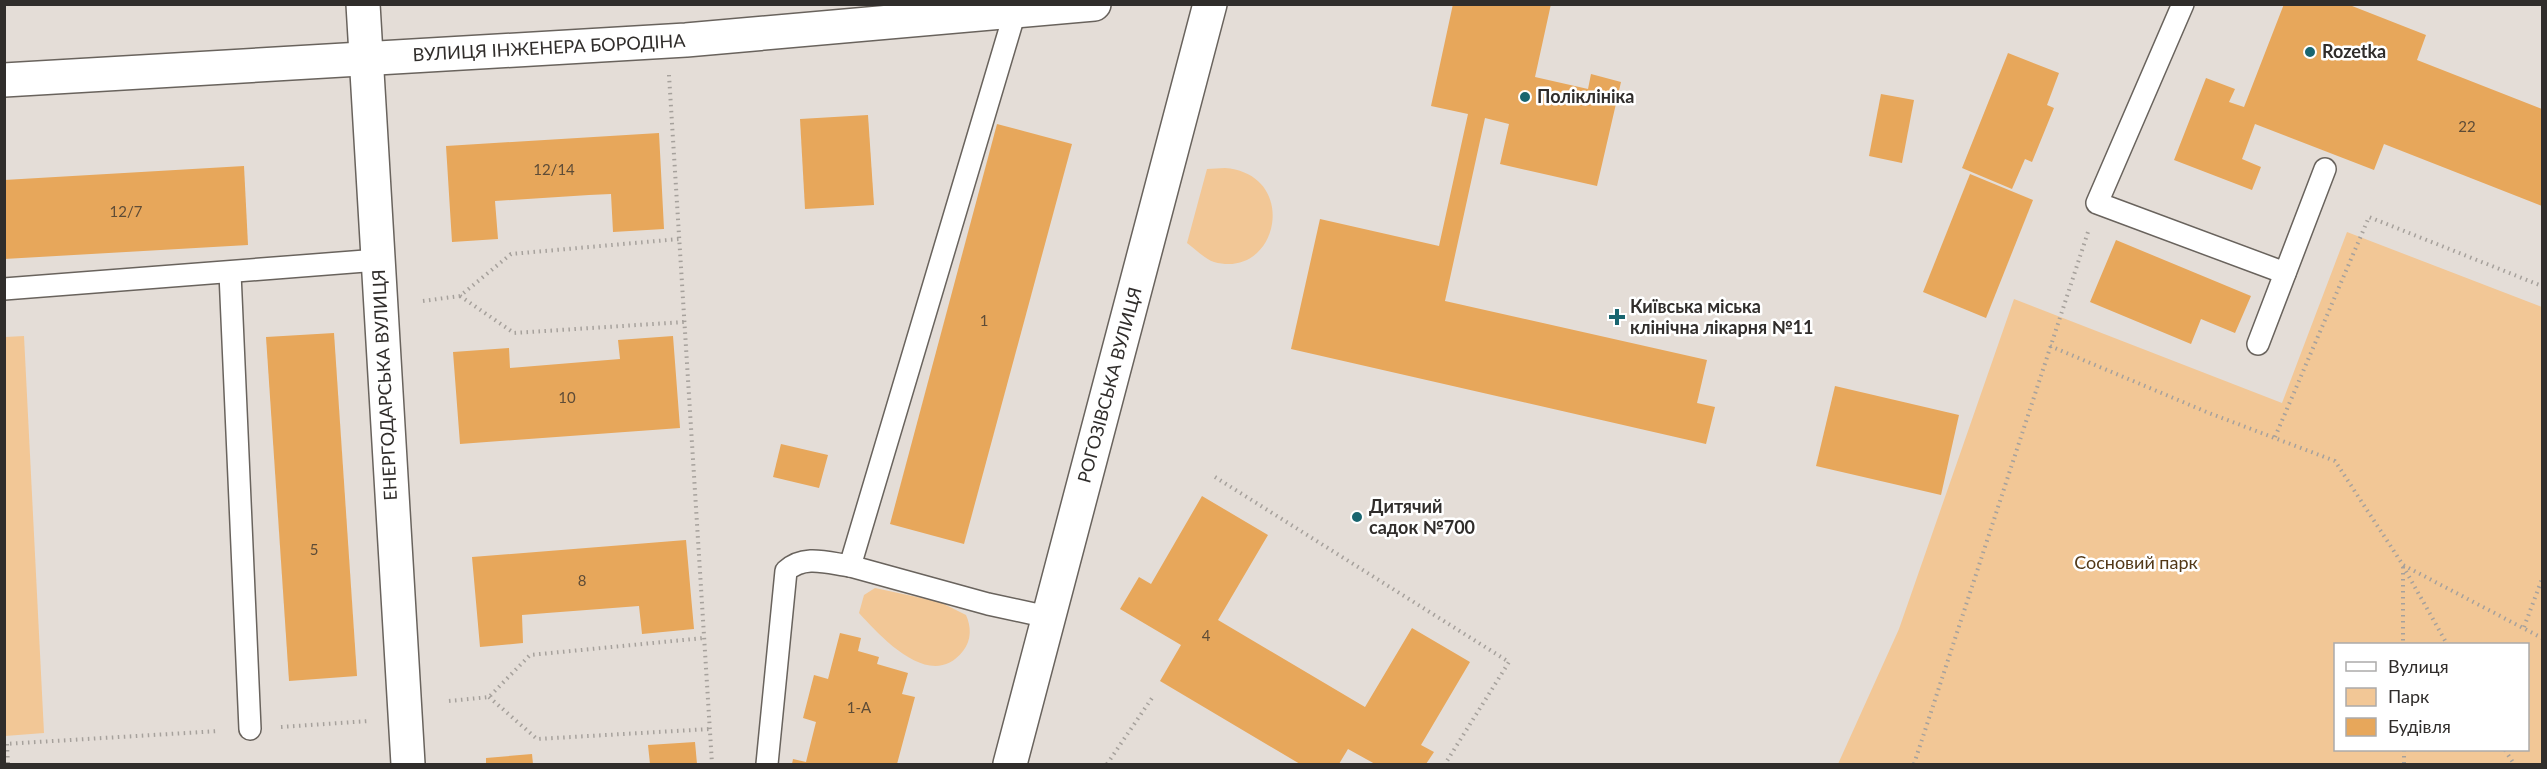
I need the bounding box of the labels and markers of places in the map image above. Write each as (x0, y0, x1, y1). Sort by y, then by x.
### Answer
place label: Rozetka (2322, 40, 2386, 62)
marker: Rozetka (2303, 45, 2317, 59)
place label: Поліклініка (1537, 85, 1634, 107)
marker: Поліклініка (1518, 90, 1532, 104)
place label: Київська міська клінічна лікарня №11 (1630, 295, 1813, 338)
marker: Київська міська клінічна лікарня №11 (1608, 308, 1626, 326)
place label: Дитячий садок №700 (1369, 495, 1475, 538)
marker: Дитячий садок №700 (1350, 510, 1364, 524)

